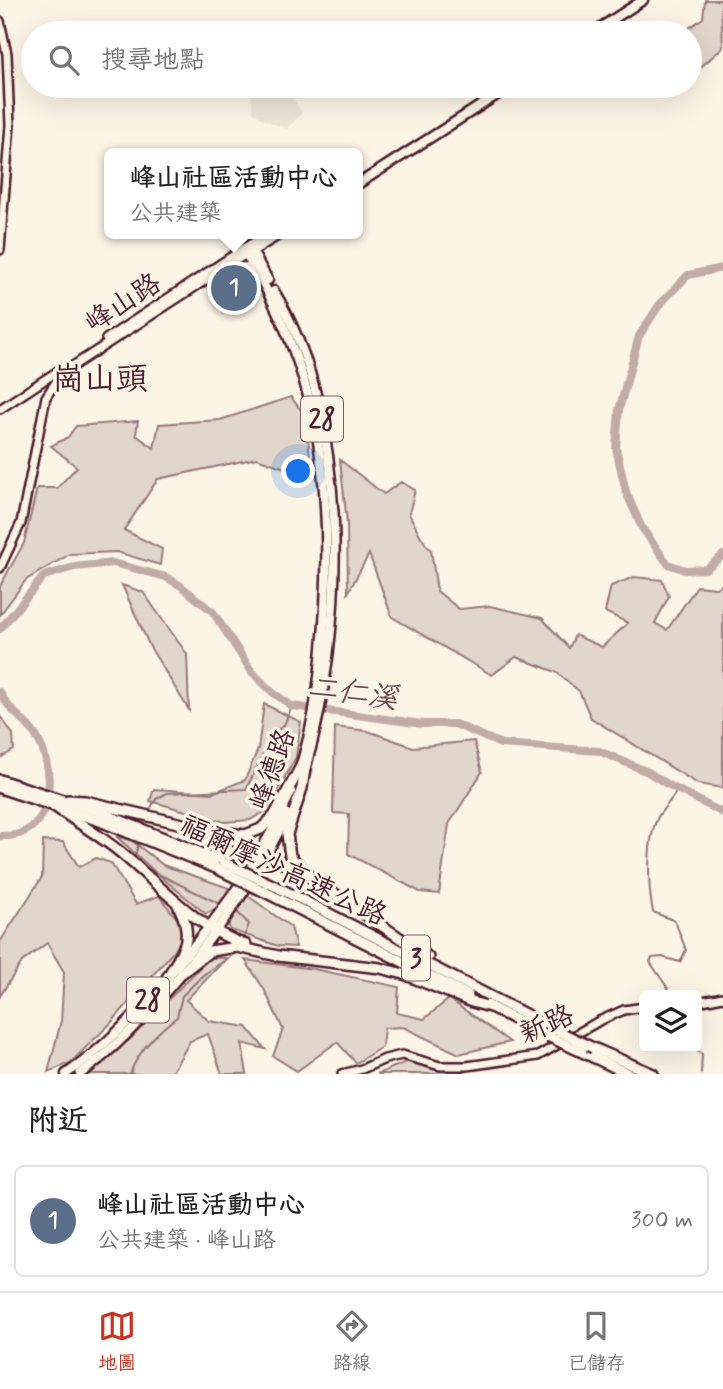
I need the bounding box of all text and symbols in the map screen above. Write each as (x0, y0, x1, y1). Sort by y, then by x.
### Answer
search box (21, 21, 702, 98)
icon: search (45, 41, 83, 79)
text: 搜尋地點 (101, 44, 205, 78)
popup (104, 148, 363, 239)
text: 峰山社區活動中心 (129, 162, 338, 196)
text: 公共建築 (129, 199, 221, 229)
pin: 1 (211, 262, 257, 314)
street label: 峰山路 (78, 266, 169, 342)
district label: 崗山頭 (52, 359, 148, 401)
road number: 28 (301, 396, 343, 442)
your location (281, 454, 315, 488)
water label: 二仁溪 (306, 668, 402, 719)
street label: 峰德路 (242, 724, 305, 816)
street label: 福爾摩沙高速公路 (174, 807, 392, 935)
road number: 3 (402, 936, 430, 981)
road number: 28 (127, 978, 169, 1023)
map controls (639, 990, 702, 1053)
button: layers (639, 990, 702, 1053)
street label: 新路 (514, 997, 580, 1054)
text: 附近 (28, 1102, 88, 1141)
text: 峰山社區活動中心 (97, 1189, 305, 1223)
text: 1 (48, 1206, 58, 1236)
text: 300 m (631, 1206, 693, 1236)
text: 公共建築 · 峰山路 (97, 1226, 276, 1256)
tab: 地圖 (98, 1307, 136, 1376)
tab: 路線 (333, 1307, 371, 1376)
tab: 已儲存 (568, 1307, 625, 1376)

